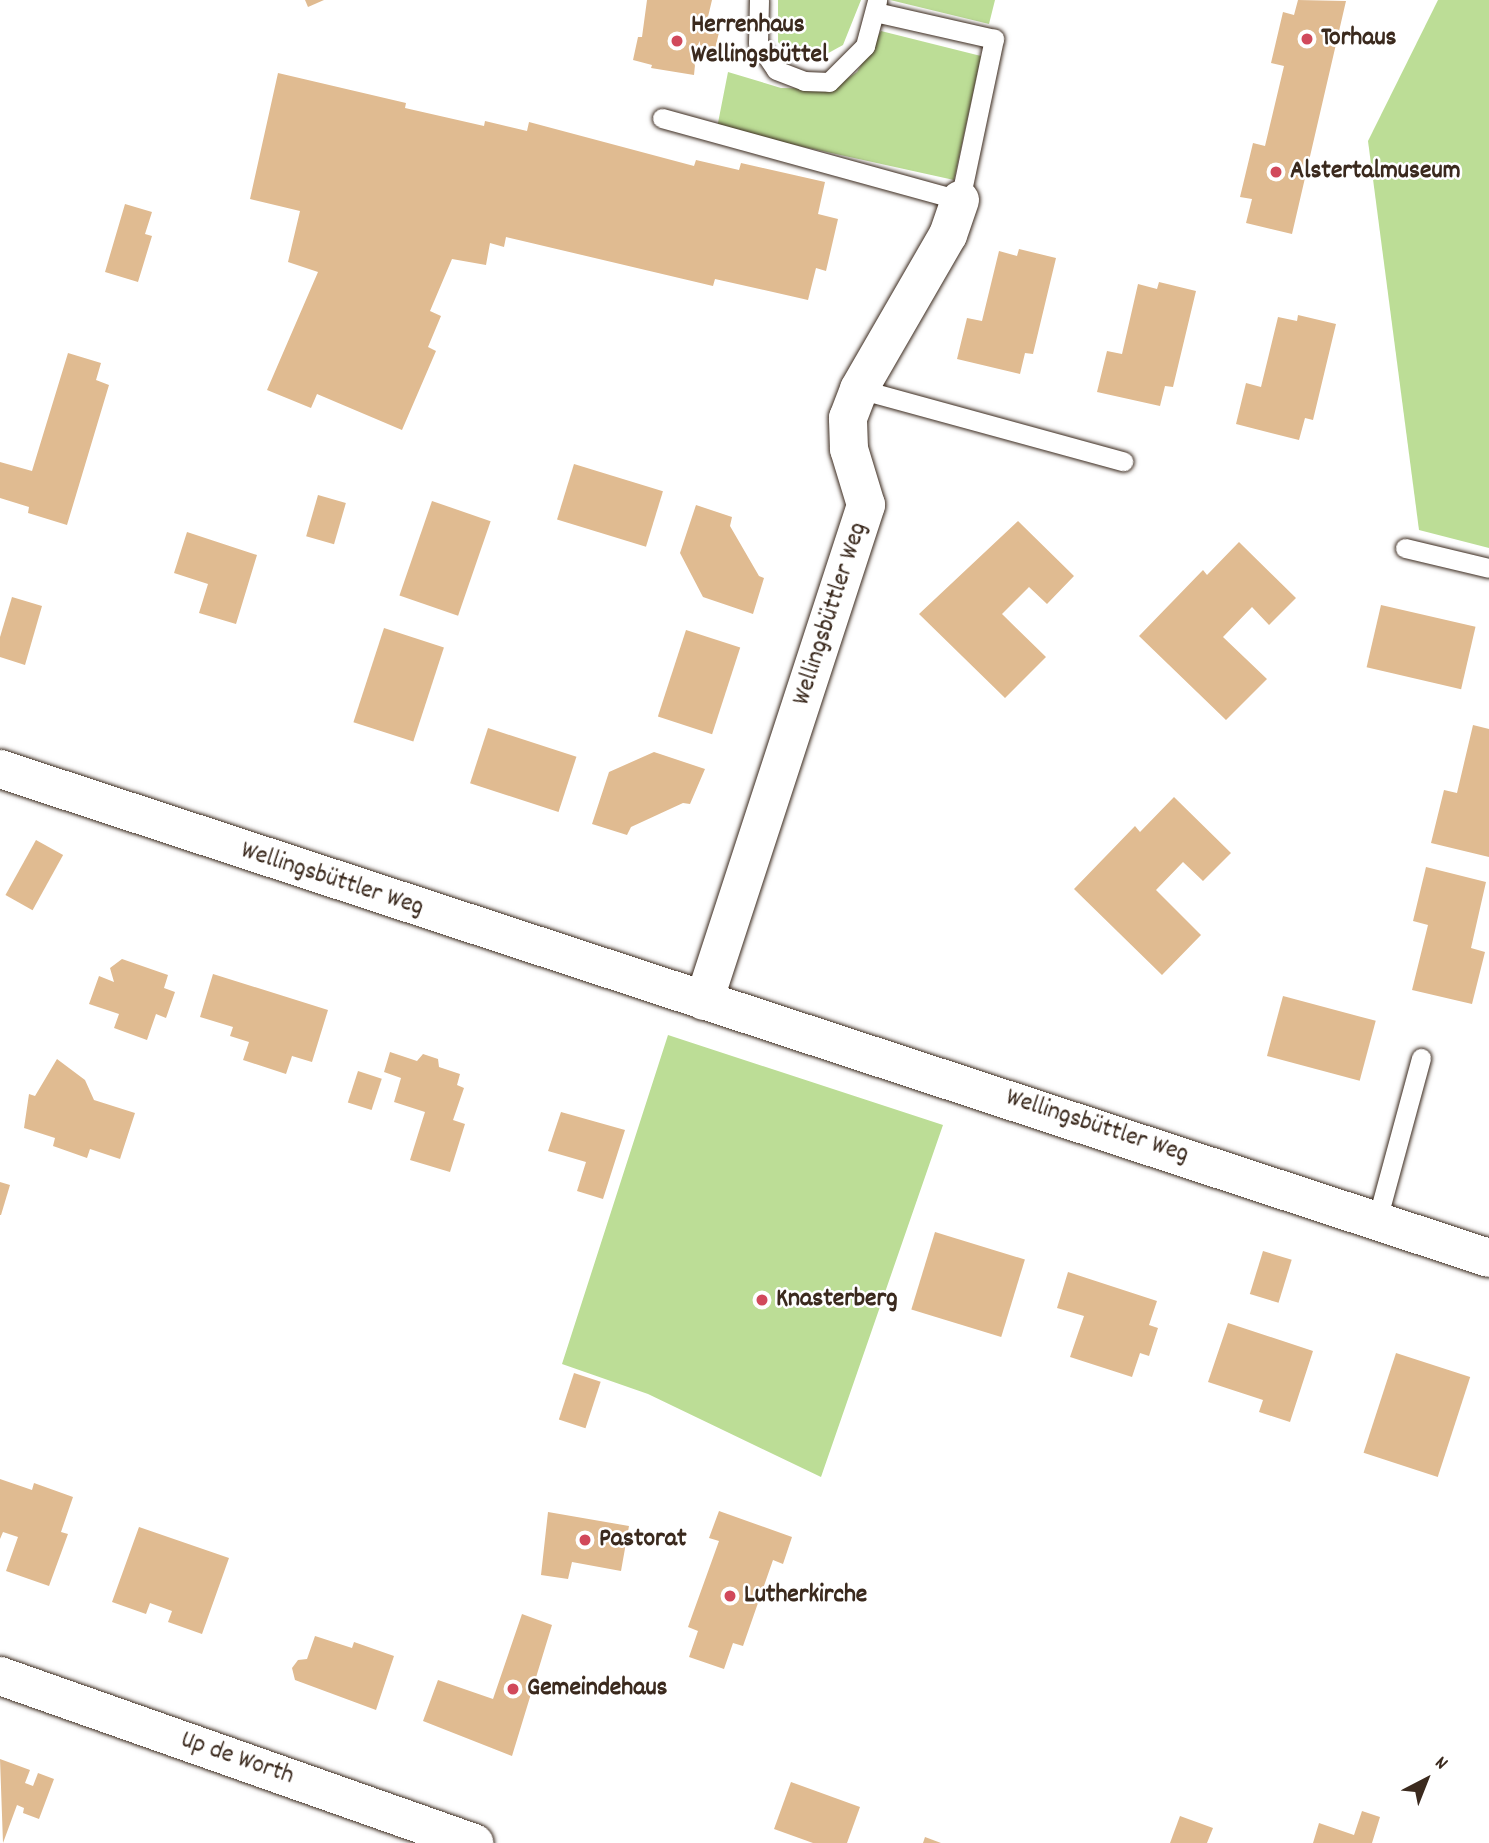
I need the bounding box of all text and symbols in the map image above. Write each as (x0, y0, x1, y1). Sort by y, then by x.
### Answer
place label: Herrenhaus Wellingsbüttel (691, 10, 828, 72)
place label: Torhaus (1321, 23, 1397, 55)
marker: Torhaus (1299, 31, 1315, 47)
marker: Herrenhaus Wellingsbüttel (669, 33, 685, 49)
place label: Alstertalmuseum (1290, 156, 1461, 188)
marker: Alstertalmuseum (1268, 164, 1284, 180)
street label: Wellingsbüttler Weg (787, 519, 875, 709)
street label: Wellingsbüttler Weg (237, 836, 427, 924)
street label: Wellingsbüttler Weg (1002, 1083, 1192, 1171)
place label: Knasterberg (776, 1284, 898, 1316)
marker: Knasterberg (754, 1292, 770, 1308)
place label: Pastorat (599, 1524, 687, 1556)
marker: Pastorat (577, 1532, 593, 1548)
place label: Lutherkirche (744, 1580, 867, 1612)
marker: Lutherkirche (722, 1588, 738, 1604)
place label: Gemeindehaus (527, 1673, 668, 1705)
marker: Gemeindehaus (505, 1681, 521, 1697)
street label: Up de Worth (176, 1725, 298, 1793)
north arrow (1391, 1745, 1461, 1815)
text: N (1428, 1751, 1453, 1777)

